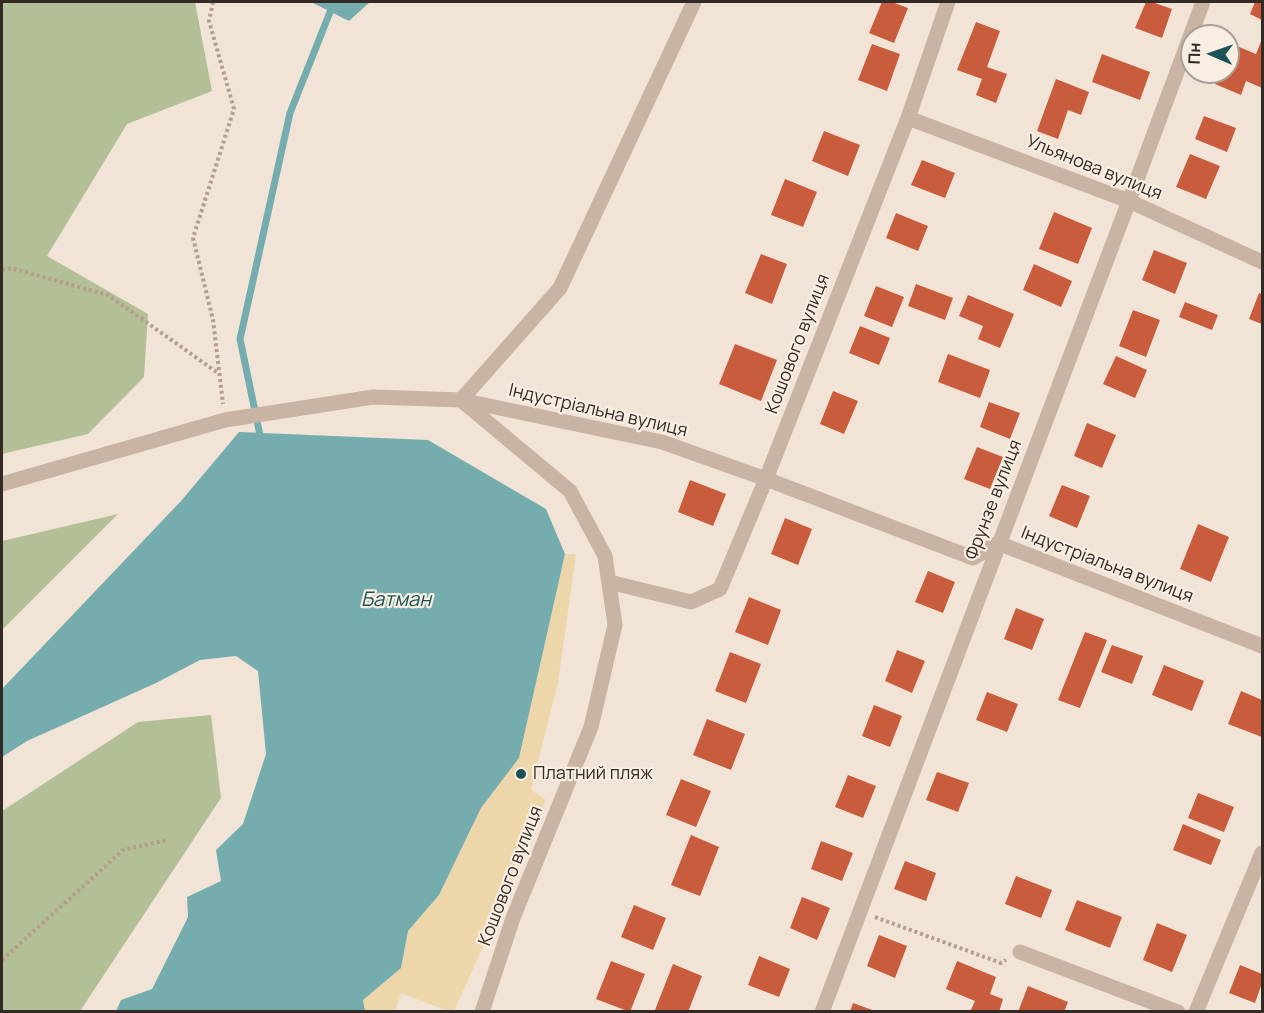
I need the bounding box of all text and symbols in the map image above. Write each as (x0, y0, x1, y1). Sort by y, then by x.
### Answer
north arrow (1180, 24, 1240, 84)
text: Пн (1183, 42, 1205, 65)
street label: Ульянова вулиця (1023, 131, 1165, 205)
street label: Кошового вулиця (761, 271, 835, 417)
street label: Індустріальна вулиця (506, 380, 690, 442)
street label: Фрунзе вулиця (961, 437, 1027, 563)
street label: Індустріальна вулиця (1018, 522, 1196, 608)
water label: Батман (361, 588, 431, 612)
place label: Платний пляж (533, 763, 653, 785)
marker: Платний пляж (514, 767, 528, 781)
street label: Кошового вулиця (474, 803, 548, 949)

